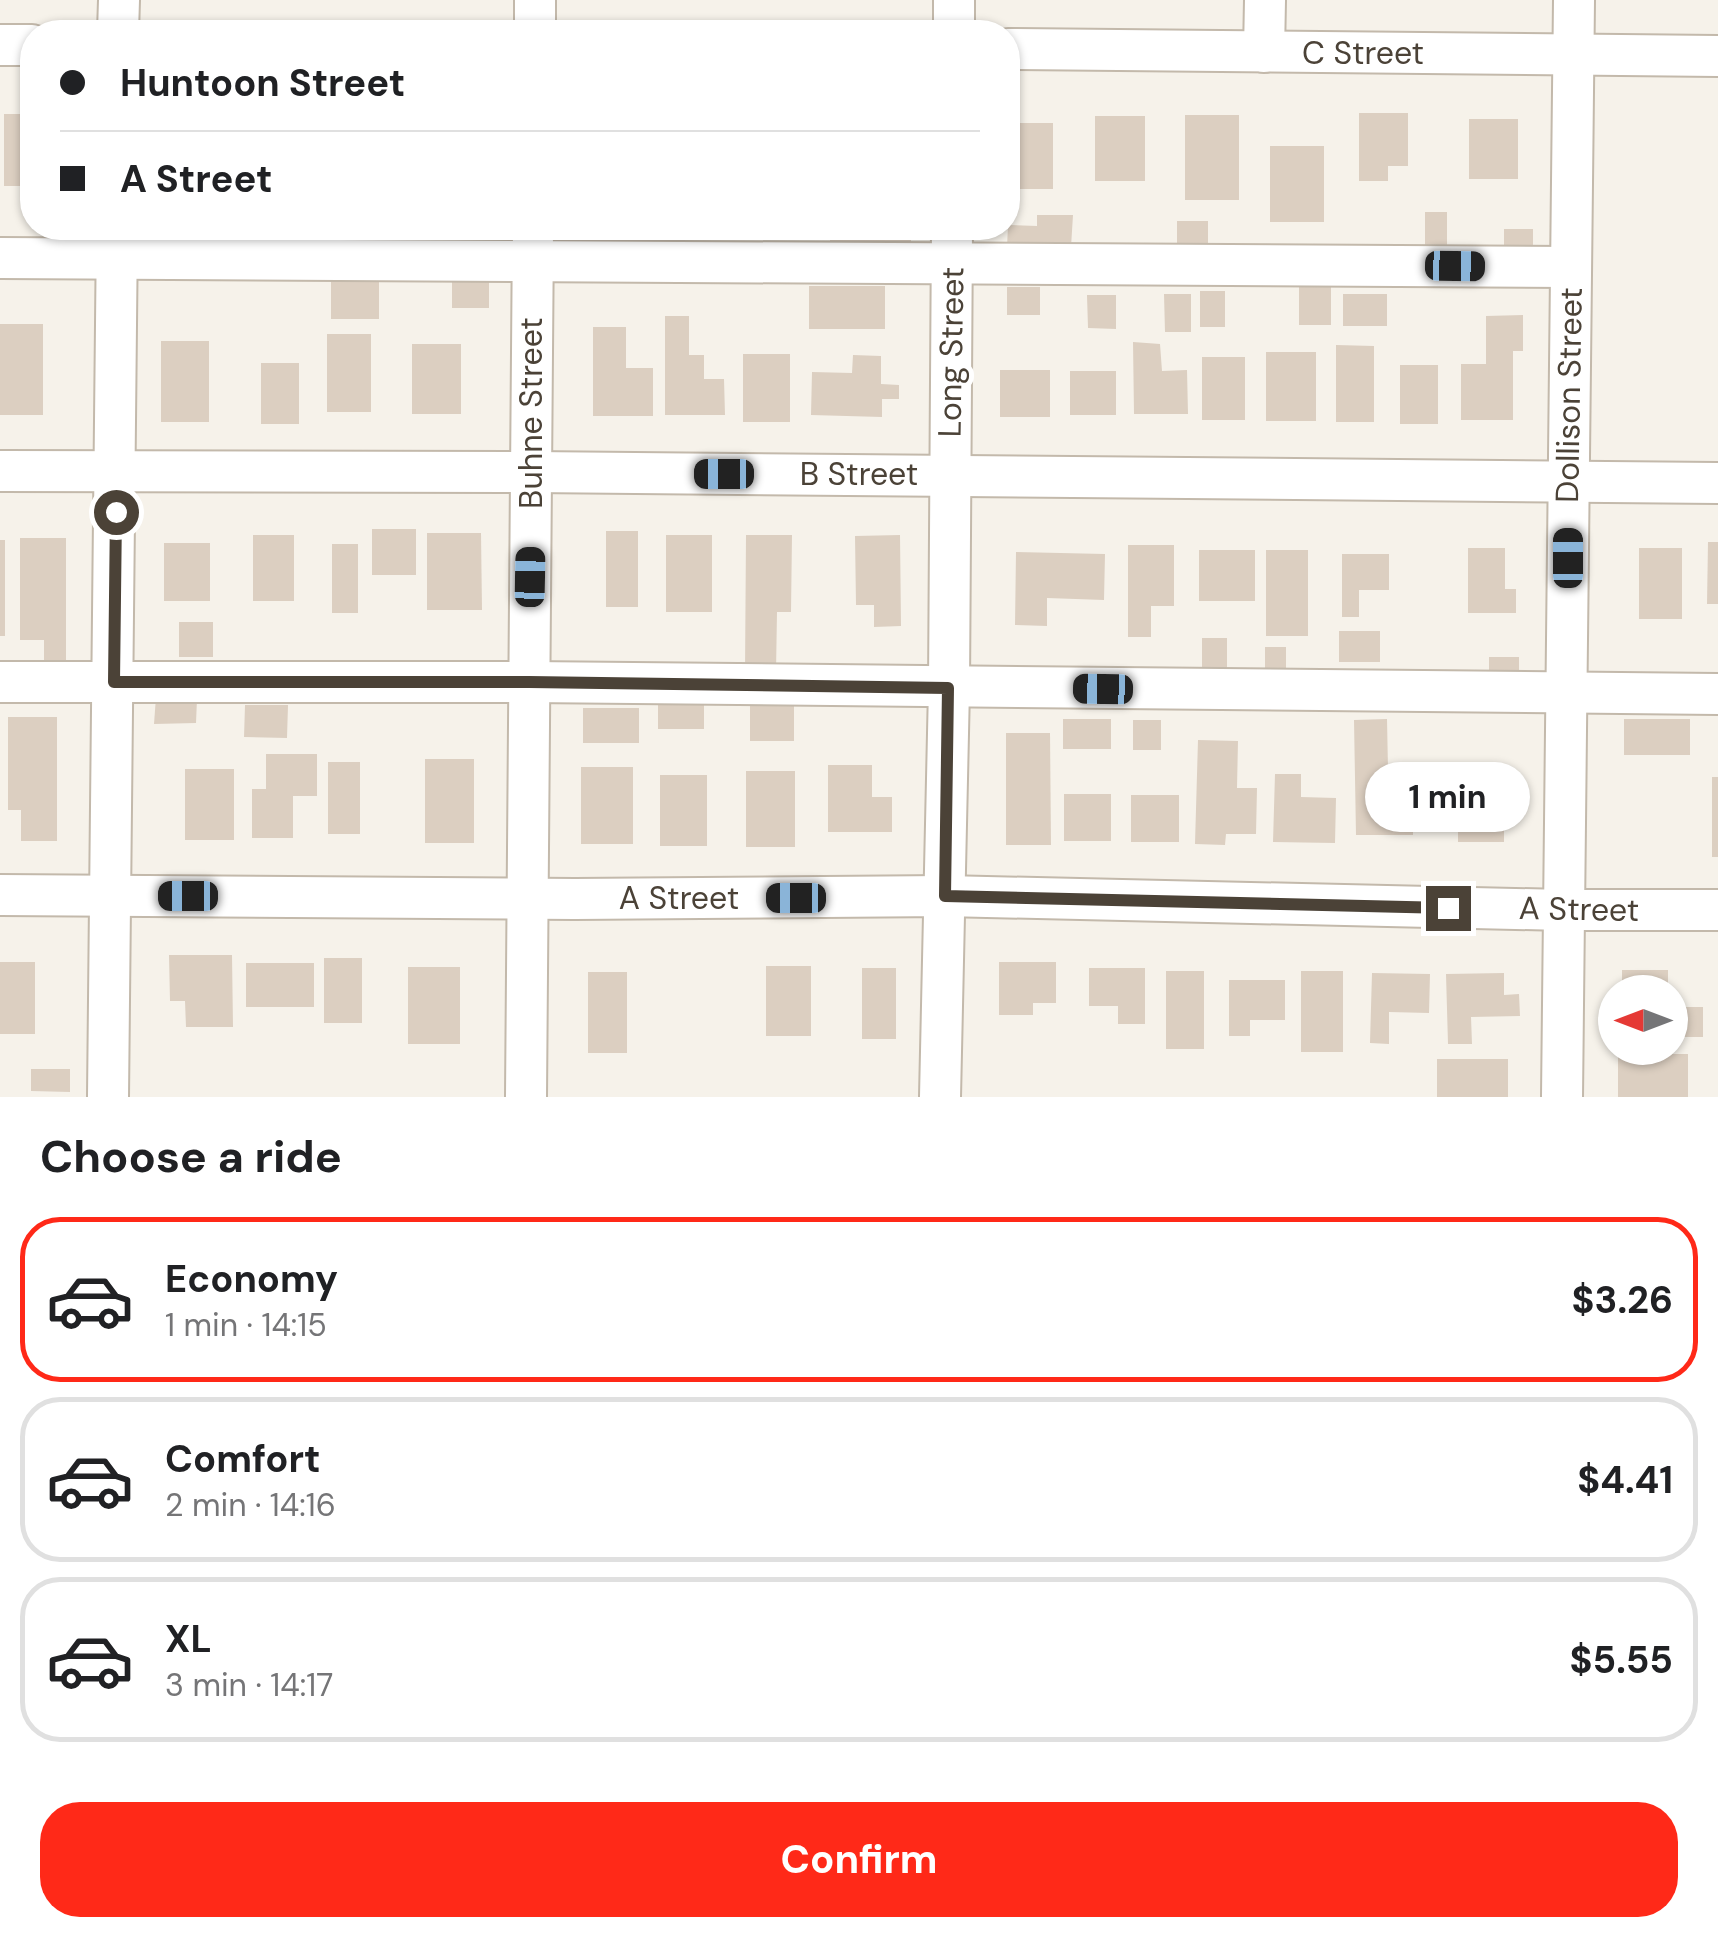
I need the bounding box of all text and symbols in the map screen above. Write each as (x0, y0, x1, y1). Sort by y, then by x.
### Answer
street label: C Street (1302, 32, 1424, 74)
text: Huntoon Street (120, 58, 405, 108)
text: A Street (120, 154, 272, 204)
car (1425, 250, 1485, 282)
street label: Long Street (929, 266, 973, 438)
street label: Dollison Street (1546, 287, 1592, 503)
street label: Buhne Street (510, 317, 552, 509)
street label: B Street (800, 453, 918, 495)
car (694, 459, 754, 489)
route start (94, 490, 139, 535)
car (1553, 528, 1583, 588)
car (514, 547, 546, 607)
car (1073, 673, 1133, 705)
callout: 1 min (1366, 763, 1530, 833)
text: 1 min (1409, 776, 1486, 818)
street label: A Street (619, 877, 739, 919)
car (158, 881, 218, 911)
car (766, 883, 826, 913)
route end (1426, 886, 1471, 931)
street label: A Street (1518, 887, 1640, 931)
north arrow (1598, 975, 1688, 1065)
map controls (1598, 975, 1688, 1065)
text: Choose a ride (40, 1127, 342, 1186)
text: Economy (165, 1254, 338, 1304)
icon: car (45, 1255, 135, 1345)
text: $3.26 (1572, 1275, 1673, 1325)
text: 1 min · 14:15 (165, 1304, 327, 1346)
text: Comfort (165, 1434, 321, 1484)
icon: car (45, 1435, 135, 1525)
text: $4.41 (1577, 1455, 1673, 1505)
text: 2 min · 14:16 (165, 1484, 336, 1526)
text: XL (165, 1614, 212, 1664)
icon: car (45, 1615, 135, 1705)
text: $5.55 (1570, 1635, 1673, 1685)
text: 3 min · 14:17 (165, 1664, 333, 1706)
button: Confirm (40, 1802, 1678, 1917)

